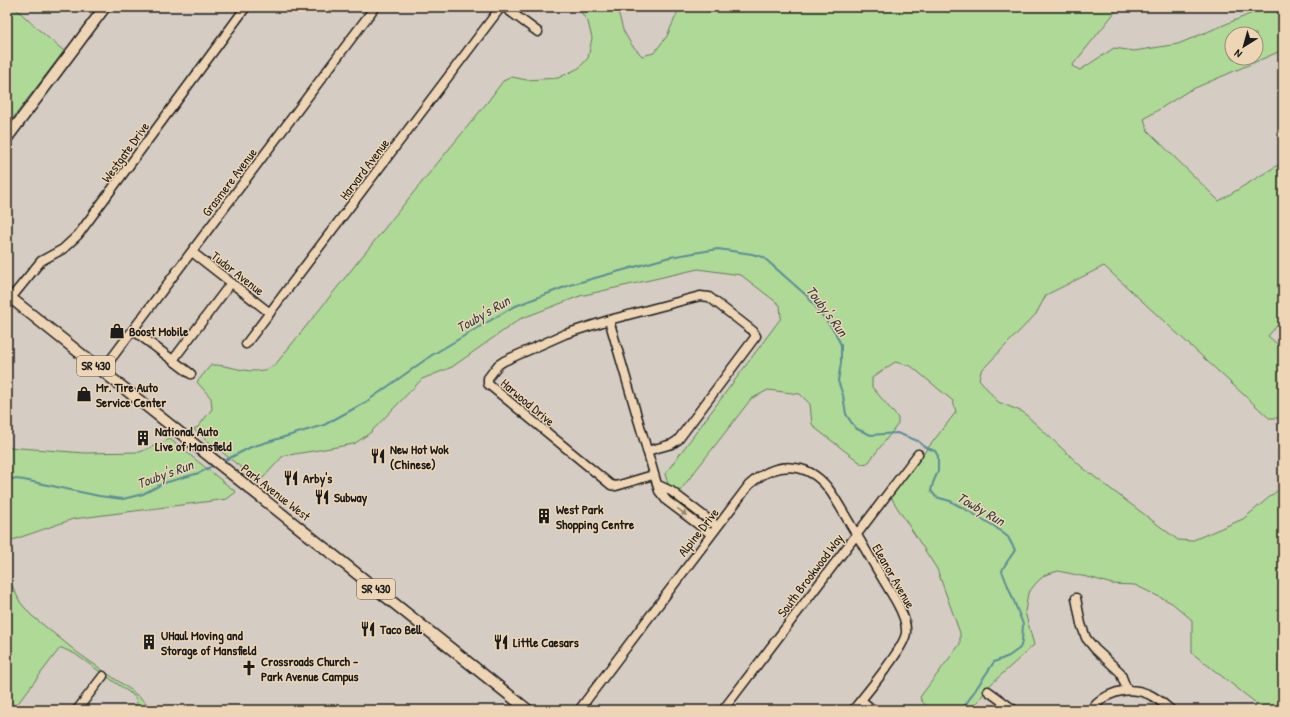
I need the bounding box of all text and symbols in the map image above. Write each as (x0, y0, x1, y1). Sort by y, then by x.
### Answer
north arrow (1224, 26, 1264, 66)
text: N (1231, 47, 1245, 61)
street label: Westgate Drive (97, 118, 153, 186)
street label: Harvard Avenue (335, 135, 393, 203)
street label: Grasmere Avenue (197, 144, 261, 220)
street label: Tudor Avenue (208, 247, 268, 299)
water label: Touby's Run (801, 282, 854, 342)
water label: Touby's Run (453, 290, 515, 337)
shop icon: Boost Mobile (108, 322, 126, 340)
place label: Boost Mobile (129, 322, 189, 340)
road number: SR 430 (77, 356, 115, 376)
street label: Harwood Drive (497, 374, 559, 430)
place label: Mr. Tire Auto Service Center (96, 378, 167, 411)
shop icon: Mr. Tire Auto Service Center (75, 385, 93, 403)
place label: National Auto Live of Mansfield (155, 422, 233, 455)
building icon: National Auto Live of Mansfield (134, 429, 152, 447)
place label: New Hot Wok (Chinese) (390, 440, 449, 473)
restaurant icon: New Hot Wok (Chinese) (369, 447, 387, 465)
water label: Touby's Run (134, 454, 198, 493)
street label: Park Avenue West (238, 459, 315, 525)
restaurant icon: Arby's (282, 469, 300, 487)
place label: Arby's (303, 469, 332, 488)
water label: Towby Run (954, 487, 1010, 531)
restaurant icon: Subway (313, 488, 331, 506)
place label: Subway (334, 488, 368, 507)
place label: West Park Shopping Centre (556, 500, 635, 534)
street label: Alpine Drive (673, 504, 723, 560)
building icon: West Park Shopping Centre (535, 507, 553, 525)
one-way arrow (676, 507, 687, 516)
street label: South Brookwood Way (773, 529, 848, 620)
street label: Eleanor Avenue (868, 541, 920, 611)
road number: SR 430 (357, 579, 395, 599)
restaurant icon: Taco Bell (359, 620, 377, 638)
place label: Taco Bell (379, 620, 422, 638)
place label: UHaul Moving and Storage of Mansfield (161, 626, 257, 660)
building icon: UHaul Moving and Storage of Mansfield (140, 633, 158, 651)
restaurant icon: Little Caesars (492, 633, 510, 651)
place label: Little Caesars (513, 633, 579, 651)
place label: Crossroads Church - Park Avenue Campus (261, 652, 359, 686)
church icon: Crossroads Church - Park Avenue Campus (240, 659, 258, 677)

